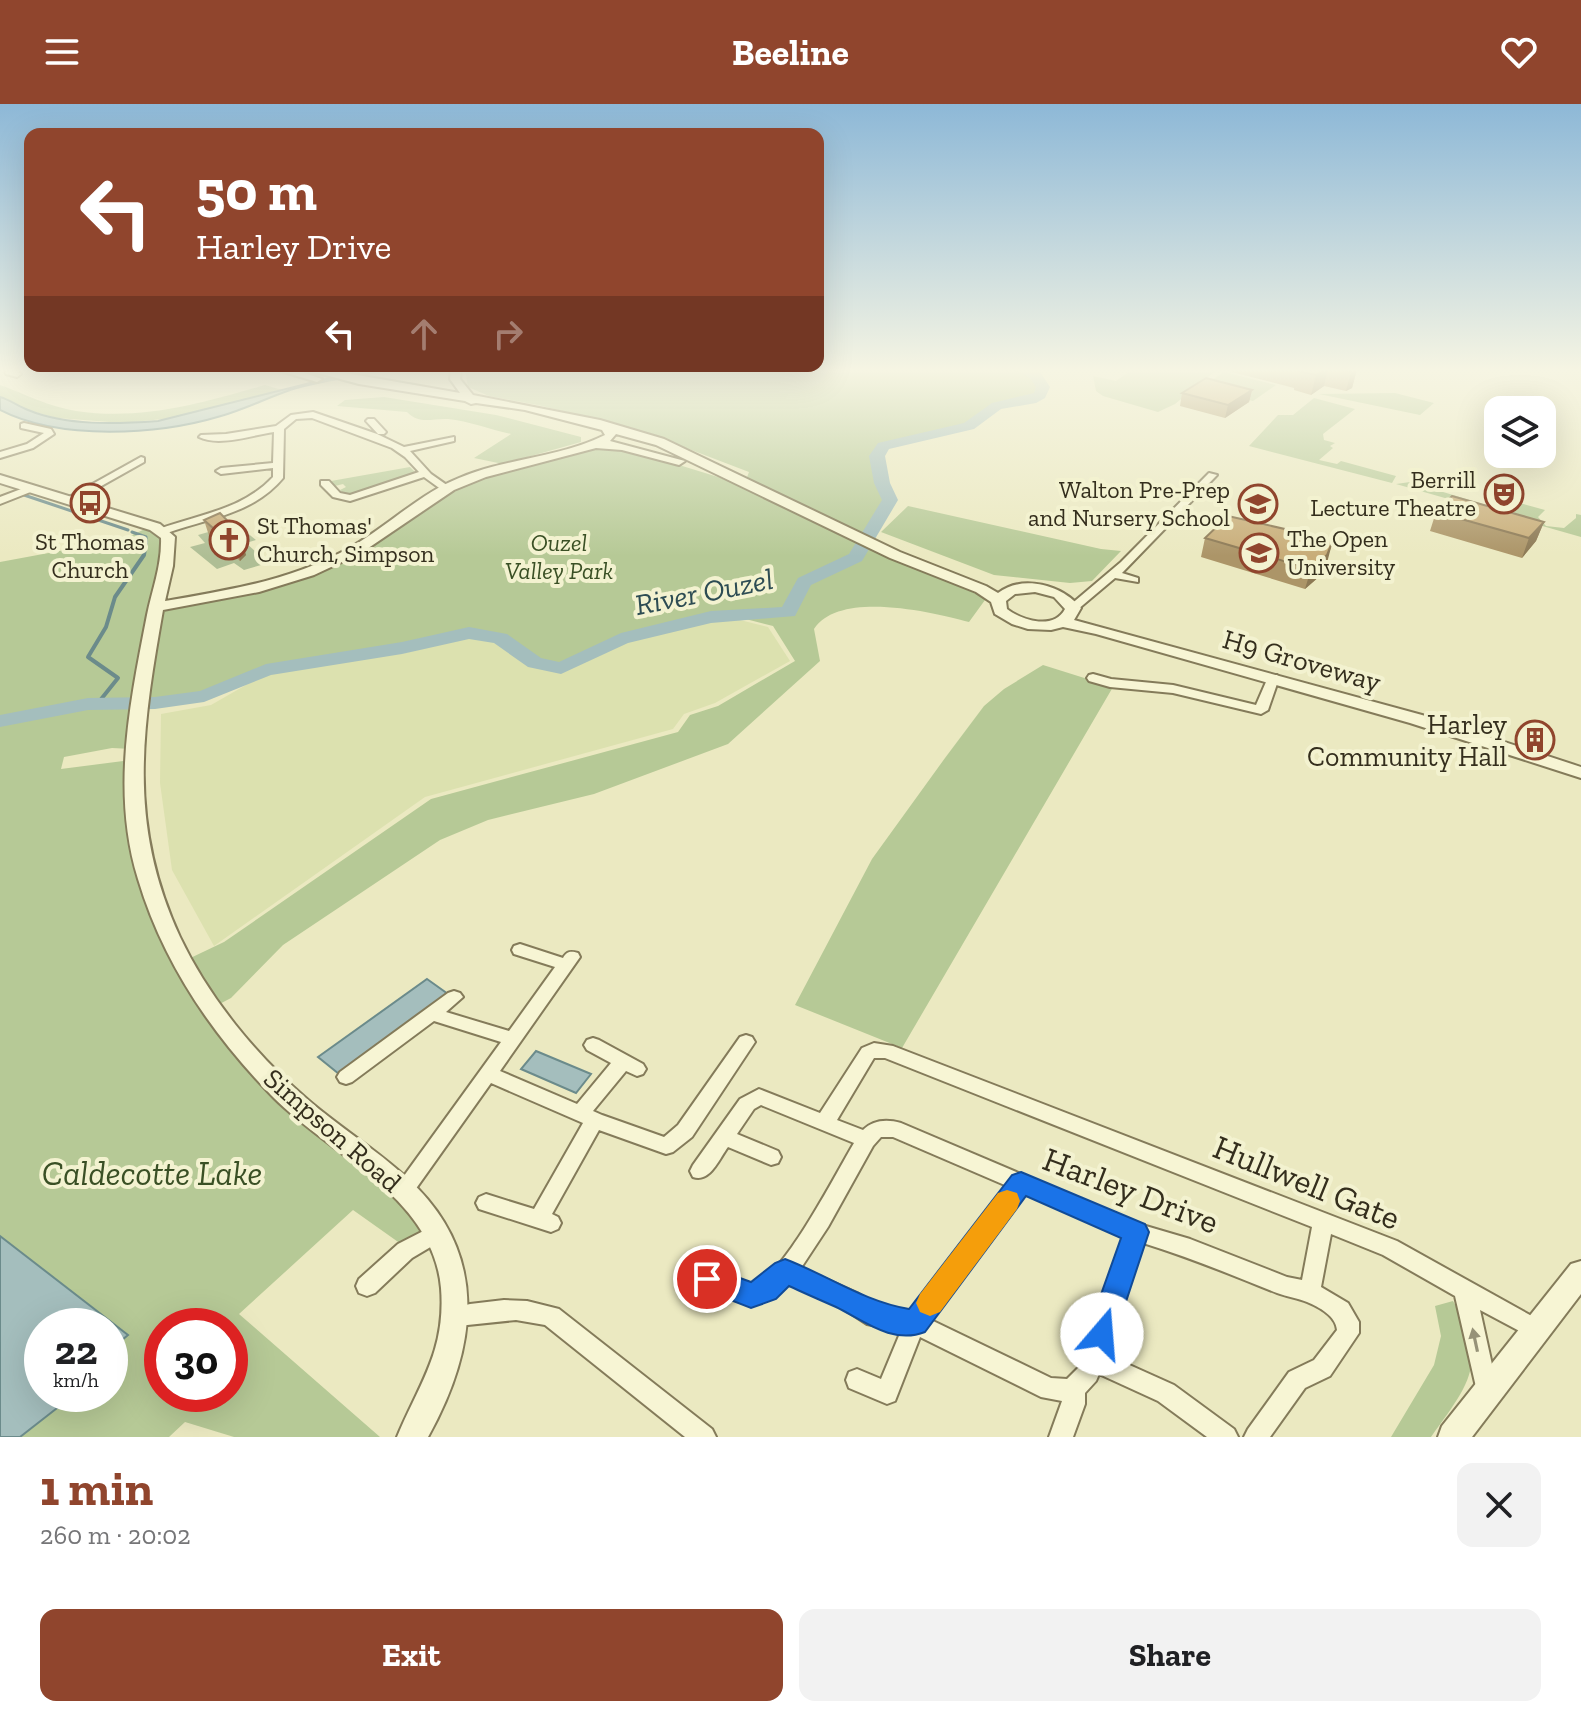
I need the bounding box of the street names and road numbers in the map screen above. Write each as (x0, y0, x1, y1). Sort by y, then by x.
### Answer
street label: H9 Groveway (1219, 622, 1385, 699)
street label: Simpson Road (257, 1062, 408, 1199)
street label: Hullwell Gate (1207, 1126, 1406, 1239)
street label: Harley Drive (1037, 1138, 1224, 1243)

